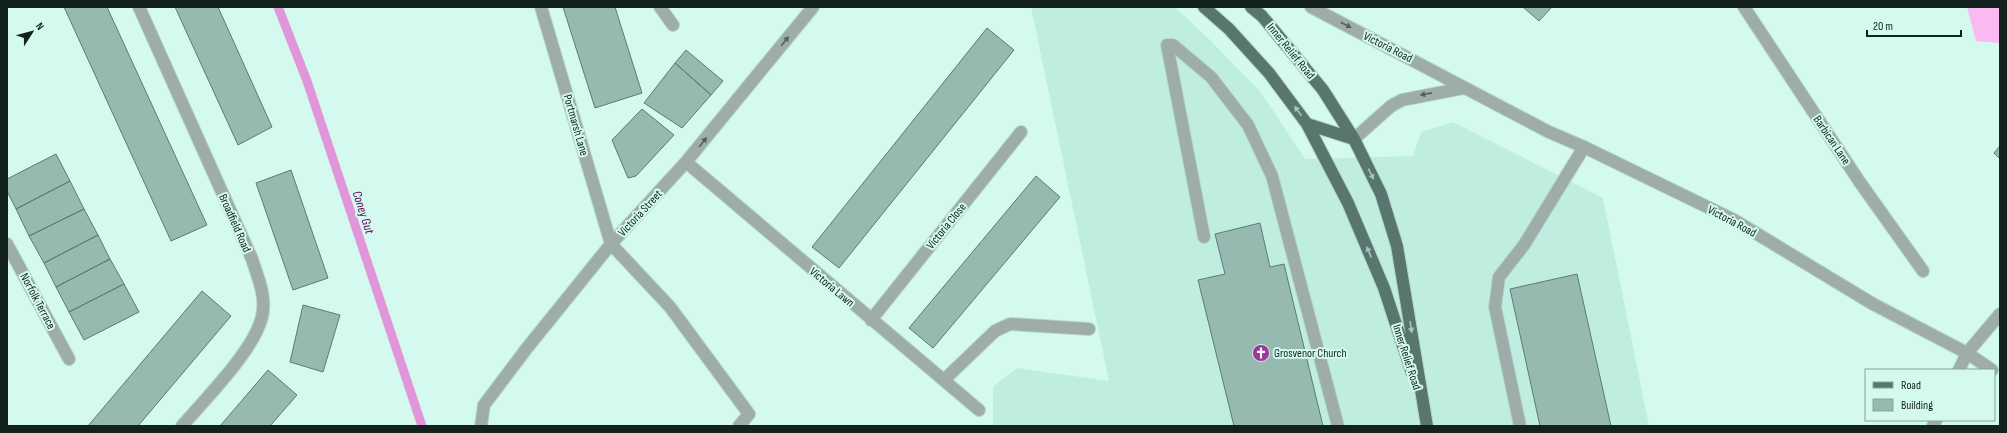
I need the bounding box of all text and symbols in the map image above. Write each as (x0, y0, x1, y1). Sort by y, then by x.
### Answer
north arrow (12, 12, 52, 52)
scale bar (1867, 12, 1961, 38)
text: 20 m (1873, 19, 1893, 34)
text: N (33, 20, 47, 33)
street label: Inner Relief Road (1263, 20, 1318, 82)
one-way arrow (1340, 22, 1352, 28)
street label: Victoria Road (1361, 29, 1415, 66)
one-way arrow (781, 36, 789, 46)
one-way arrow (1420, 92, 1432, 98)
street label: Portmarsh Lane (560, 93, 591, 158)
one-way arrow (1294, 106, 1302, 117)
street label: Barbican Lane (1810, 113, 1854, 168)
one-way arrow (698, 136, 707, 147)
one-way arrow (1368, 168, 1374, 179)
street label: Victoria Street (615, 187, 666, 240)
water label: Coney Gut (349, 189, 378, 237)
street label: Broadfield Road (215, 192, 254, 255)
street label: Victoria Close (923, 200, 970, 253)
street label: Victoria Road (1705, 202, 1759, 241)
one-way arrow (1365, 246, 1371, 258)
street label: Victoria Lawn (806, 264, 857, 310)
street label: Norfolk Terrace (17, 271, 59, 332)
one-way arrow (1408, 321, 1414, 333)
street label: Inner Relief Road (1389, 322, 1424, 392)
church icon: Grosvenor Church (1251, 343, 1271, 363)
place label: Grosvenor Church (1274, 346, 1347, 361)
legend (1865, 369, 1995, 421)
text: Road (1901, 378, 1921, 393)
text: Building (1901, 398, 1933, 413)

